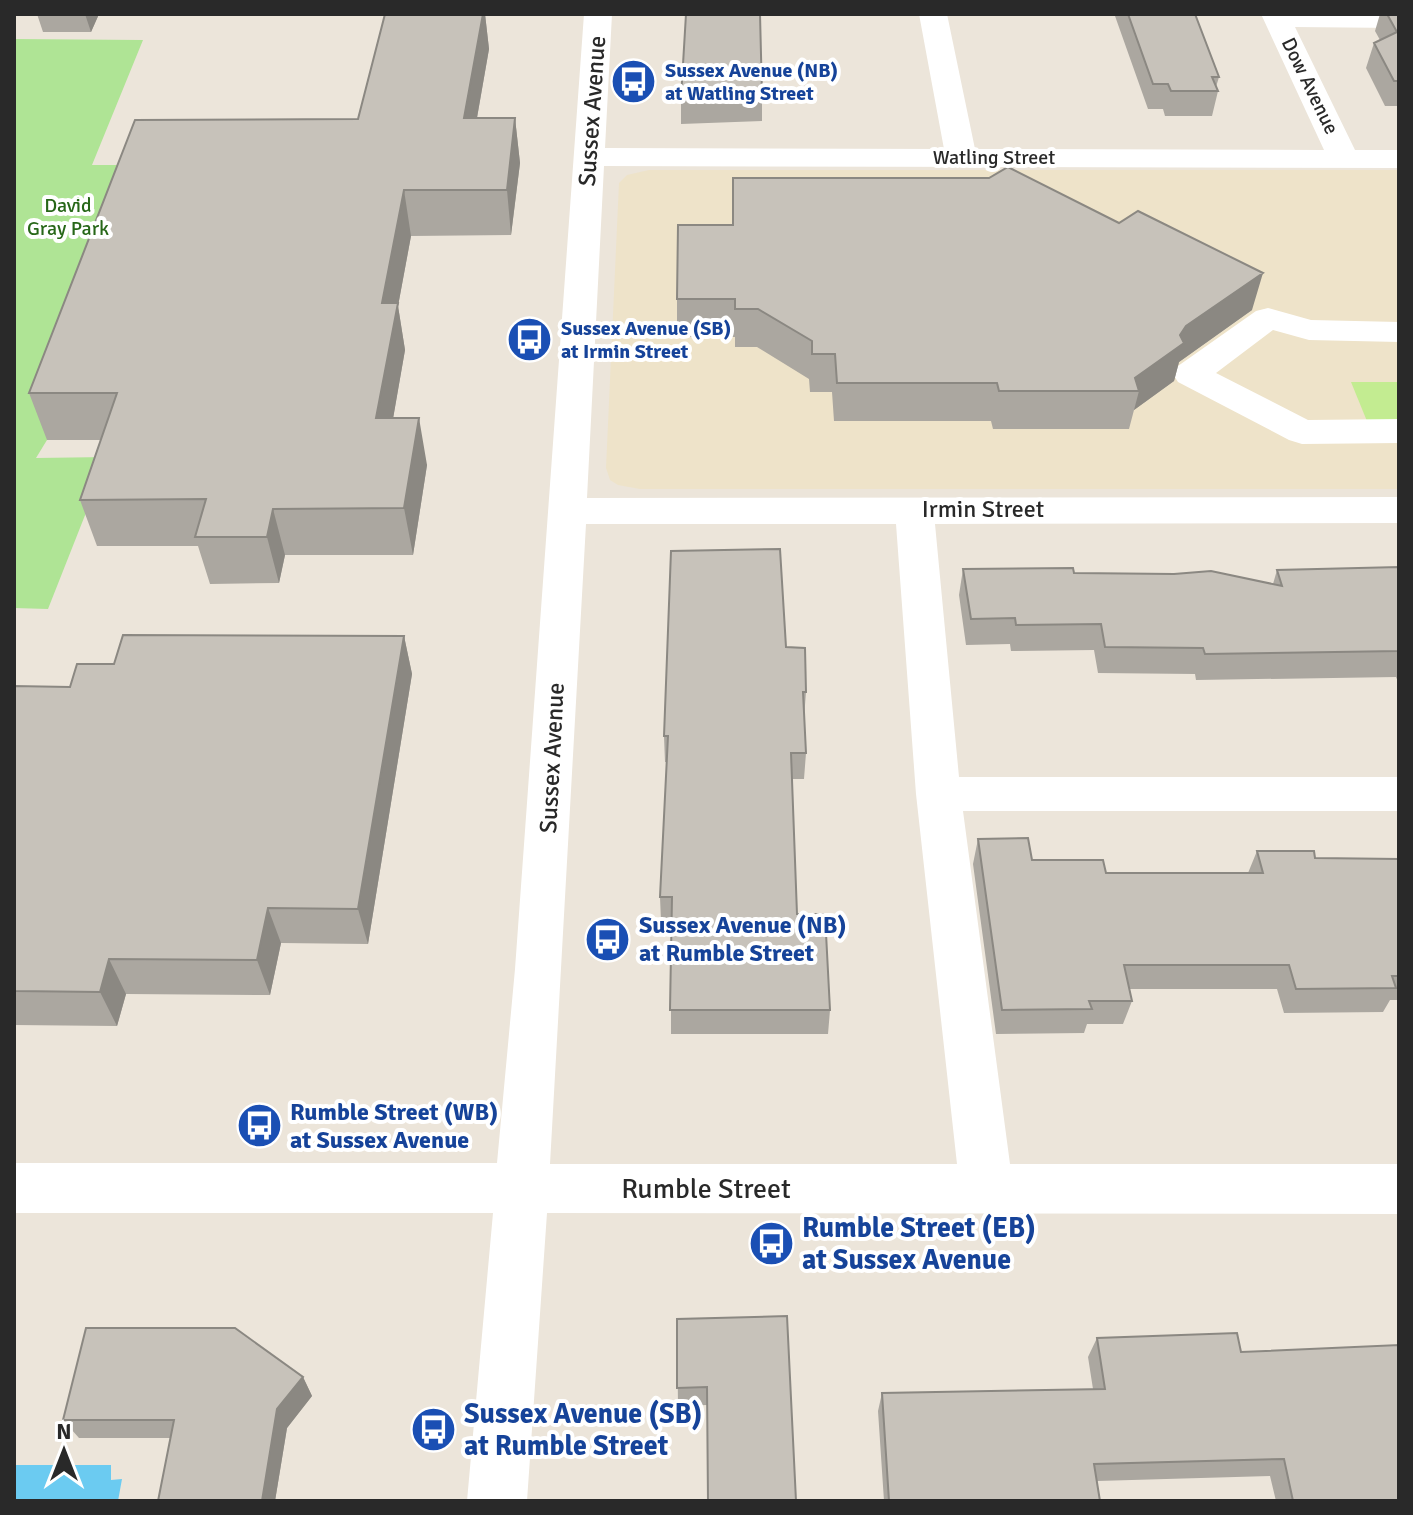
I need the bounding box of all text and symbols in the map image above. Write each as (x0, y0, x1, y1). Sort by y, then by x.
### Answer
street label: Dow Avenue (1276, 34, 1344, 138)
street label: Sussex Avenue (572, 35, 612, 187)
bus stop icon: Sussex Avenue (NB) at Watling Street (610, 58, 658, 106)
place label: Sussex Avenue (NB) at Watling Street (665, 58, 838, 106)
street label: Watling Street (933, 145, 1055, 170)
park label: David Gray Park (27, 193, 109, 241)
bus stop icon: Sussex Avenue (SB) at Irmin Street (506, 316, 554, 364)
place label: Sussex Avenue (SB) at Irmin Street (561, 316, 731, 364)
street label: Irmin Street (922, 494, 1044, 524)
street label: Sussex Avenue (533, 682, 571, 834)
place label: Sussex Avenue (NB) at Rumble Street (639, 910, 847, 968)
bus stop icon: Sussex Avenue (NB) at Rumble Street (584, 915, 632, 963)
place label: Rumble Street (WB) at Sussex Avenue (290, 1097, 498, 1155)
bus stop icon: Rumble Street (WB) at Sussex Avenue (235, 1102, 283, 1150)
street label: Rumble Street (621, 1172, 791, 1206)
place label: Rumble Street (EB) at Sussex Avenue (802, 1211, 1036, 1277)
bus stop icon: Rumble Street (EB) at Sussex Avenue (747, 1220, 795, 1268)
place label: Sussex Avenue (SB) at Rumble Street (464, 1397, 702, 1463)
bus stop icon: Sussex Avenue (SB) at Rumble Street (409, 1406, 457, 1454)
north arrow (24, 1411, 104, 1491)
text: N (56, 1418, 72, 1445)

